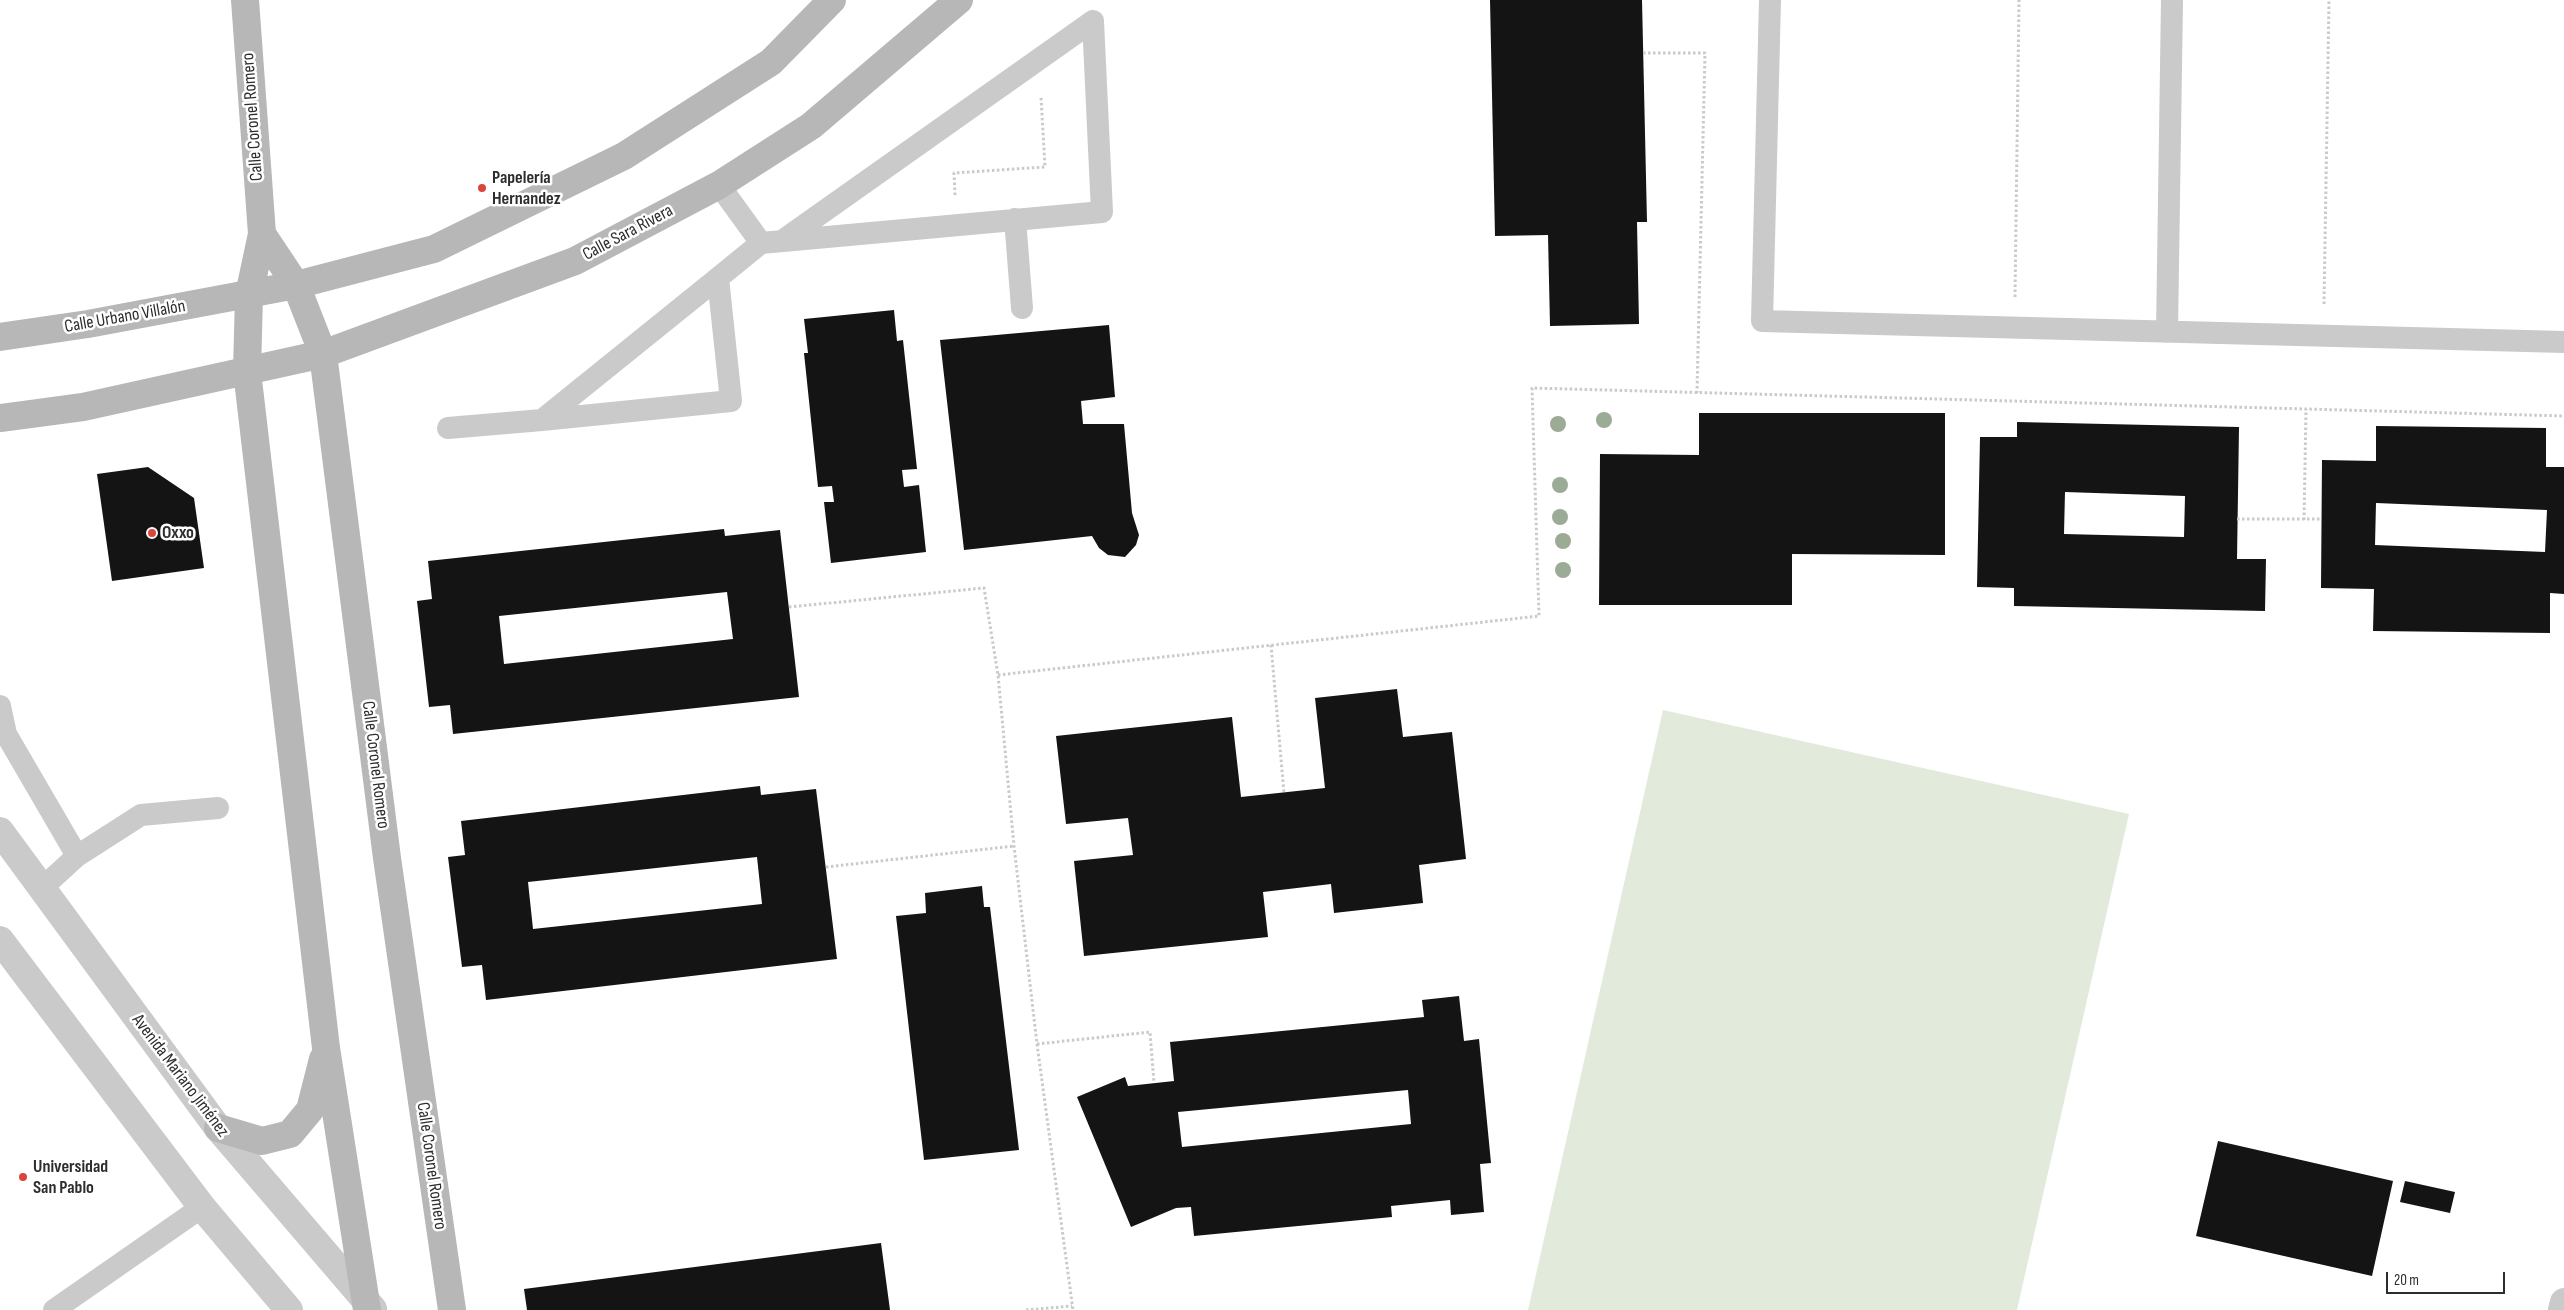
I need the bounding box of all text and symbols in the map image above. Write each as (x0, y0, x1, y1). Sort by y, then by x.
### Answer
street label: Calle Coronel Romero (238, 52, 268, 182)
place label: Papelería Hernandez (492, 167, 561, 210)
marker: Papelería Hernandez (476, 182, 488, 194)
street label: Calle Sara Rivera (579, 200, 677, 266)
street label: Calle Urbano Villalón (63, 296, 187, 338)
place label: Oxxo (162, 522, 194, 544)
marker: Oxxo (146, 527, 158, 539)
street label: Calle Coronel Romero (356, 700, 394, 830)
street label: Avenida Mariano Jiménez (127, 1010, 233, 1142)
street label: Calle Coronel Romero (411, 1101, 451, 1231)
place label: Universidad San Pablo (33, 1156, 108, 1198)
marker: Universidad San Pablo (17, 1171, 29, 1183)
scale bar (2389, 1262, 2508, 1294)
text: 20 m (2394, 1271, 2419, 1290)

